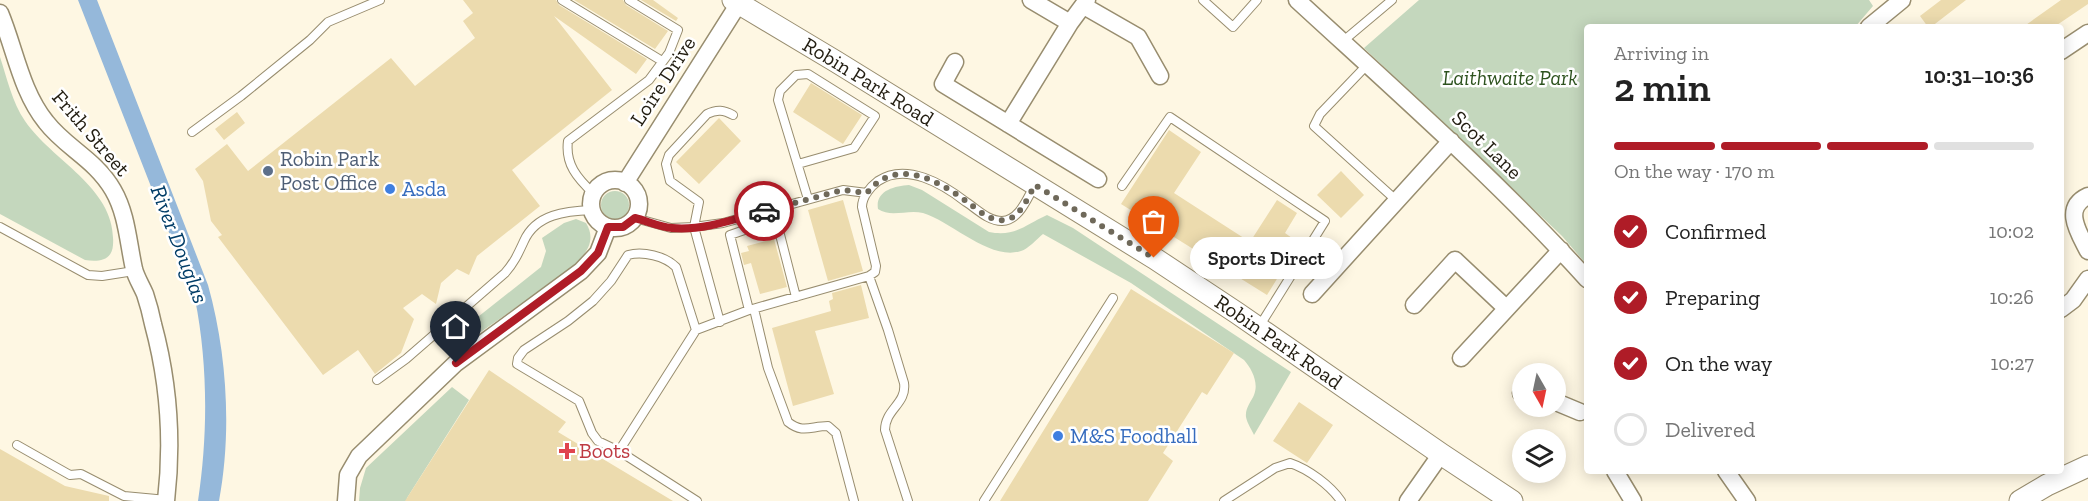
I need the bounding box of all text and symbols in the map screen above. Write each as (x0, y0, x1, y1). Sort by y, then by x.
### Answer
street label: Loire Drive (625, 31, 701, 130)
street label: Robin Park Road (798, 32, 939, 131)
text: Arriving in (1614, 41, 1709, 65)
text: 10:31–10:36 (1925, 62, 2034, 89)
text: 2 min (1614, 64, 1711, 111)
park label: Laithwaite Park (1442, 65, 1578, 90)
street label: Frith Street (47, 85, 136, 181)
street label: Scot Lane (1447, 105, 1528, 184)
place label: Robin Park Post Office (280, 146, 379, 195)
text: On the way · 170 m (1614, 159, 1775, 183)
marker: Robin Park Post Office (261, 164, 275, 178)
place label: Asda (402, 176, 446, 201)
water label: River Douglas (145, 181, 214, 307)
courier (734, 181, 794, 241)
marker: Asda (383, 182, 397, 196)
icon: car (748, 195, 781, 228)
pin (1128, 196, 1179, 258)
icon: bag (1137, 205, 1170, 238)
icon: check (1614, 215, 1647, 248)
text: Confirmed (1665, 218, 1766, 245)
text: 10:02 (1988, 219, 2034, 243)
callout: Sports Direct (1190, 237, 1343, 279)
text: Sports Direct (1208, 246, 1325, 270)
icon: check (1614, 281, 1647, 314)
text: Preparing (1665, 284, 1760, 311)
text: 10:26 (1989, 285, 2034, 309)
street label: Robin Park Road (1210, 289, 1348, 394)
pin (430, 301, 481, 363)
icon: home (439, 310, 472, 343)
icon: check (1614, 347, 1647, 380)
text: On the way (1665, 350, 1772, 377)
text: 10:27 (1991, 351, 2034, 375)
north arrow (1512, 363, 1566, 417)
map controls (1512, 363, 1566, 483)
text: Delivered (1665, 416, 1755, 443)
place label: M&S Foodhall (1070, 423, 1198, 448)
marker: M&S Foodhall (1051, 429, 1065, 443)
button: layers (1512, 429, 1566, 483)
place label: Boots (579, 438, 630, 463)
marker: Boots (560, 444, 574, 458)

